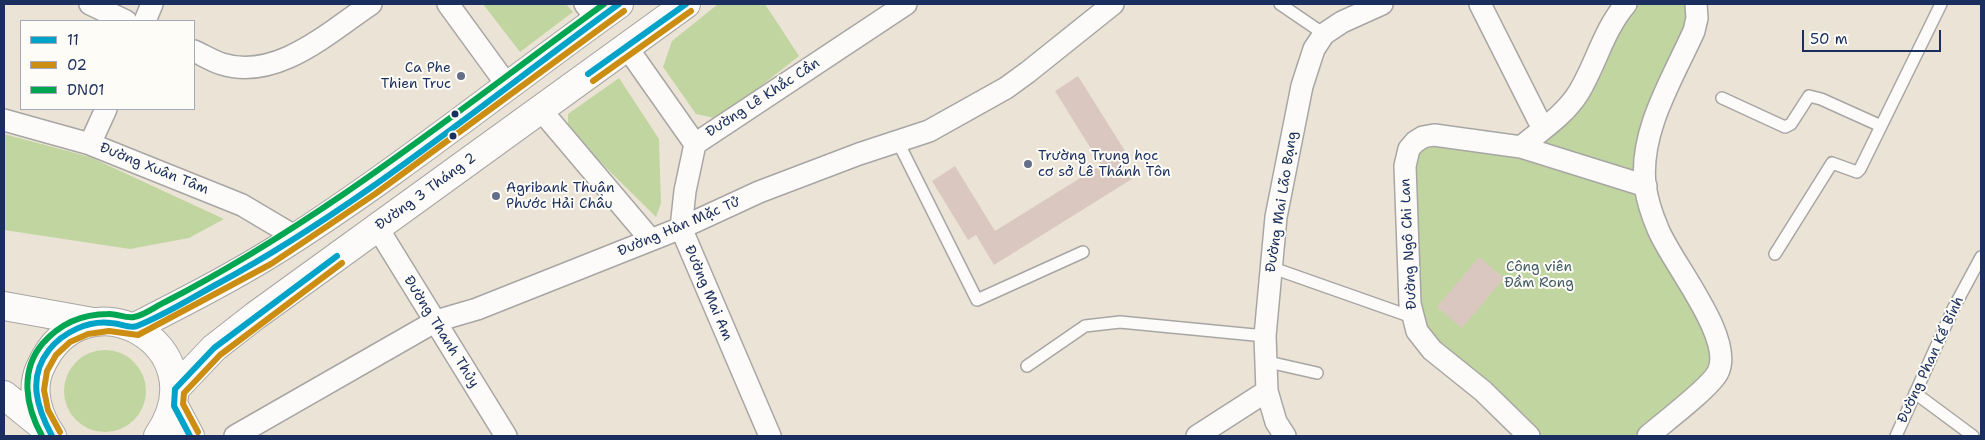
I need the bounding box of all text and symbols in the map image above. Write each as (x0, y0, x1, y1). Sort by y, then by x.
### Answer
legend (20, 20, 195, 110)
scale bar (1805, 20, 1944, 52)
text: 50 m (1810, 29, 1848, 49)
text: 11 (67, 30, 79, 50)
text: 02 (67, 55, 87, 75)
street label: Đường Lê Khắc Cần (703, 55, 823, 141)
place label: Ca Phe Thien Truc (381, 60, 451, 92)
marker: Ca Phe Thien Truc (455, 70, 467, 82)
text: DN01 (67, 80, 105, 100)
unlabelled marker (450, 109, 460, 119)
street label: Đường Mai Lão Bạng (1263, 130, 1301, 274)
unlabelled marker (448, 131, 458, 141)
street label: Đường Xuân Tâm (97, 139, 211, 199)
place label: Trường Trung học cơ sở Lê Thánh Tôn (1038, 148, 1171, 180)
street label: Đường 3 Tháng 2 (372, 150, 480, 234)
marker: Trường Trung học cơ sở Lê Thánh Tôn (1022, 158, 1034, 170)
street label: Đường Ngô Chi Lan (1397, 178, 1421, 310)
place label: Agribank Thuận Phước Hải Châu (506, 180, 615, 212)
marker: Agribank Thuận Phước Hải Châu (490, 190, 502, 202)
street label: Đường Hàn Mặc Tử (615, 194, 743, 260)
street label: Đường Mai Am (680, 243, 736, 343)
park label: Công viên Đầm Rong (1504, 259, 1574, 292)
street label: Đường Thanh Thủy (400, 273, 482, 391)
street label: Đường Phan Kế Bính (1894, 294, 1968, 426)

